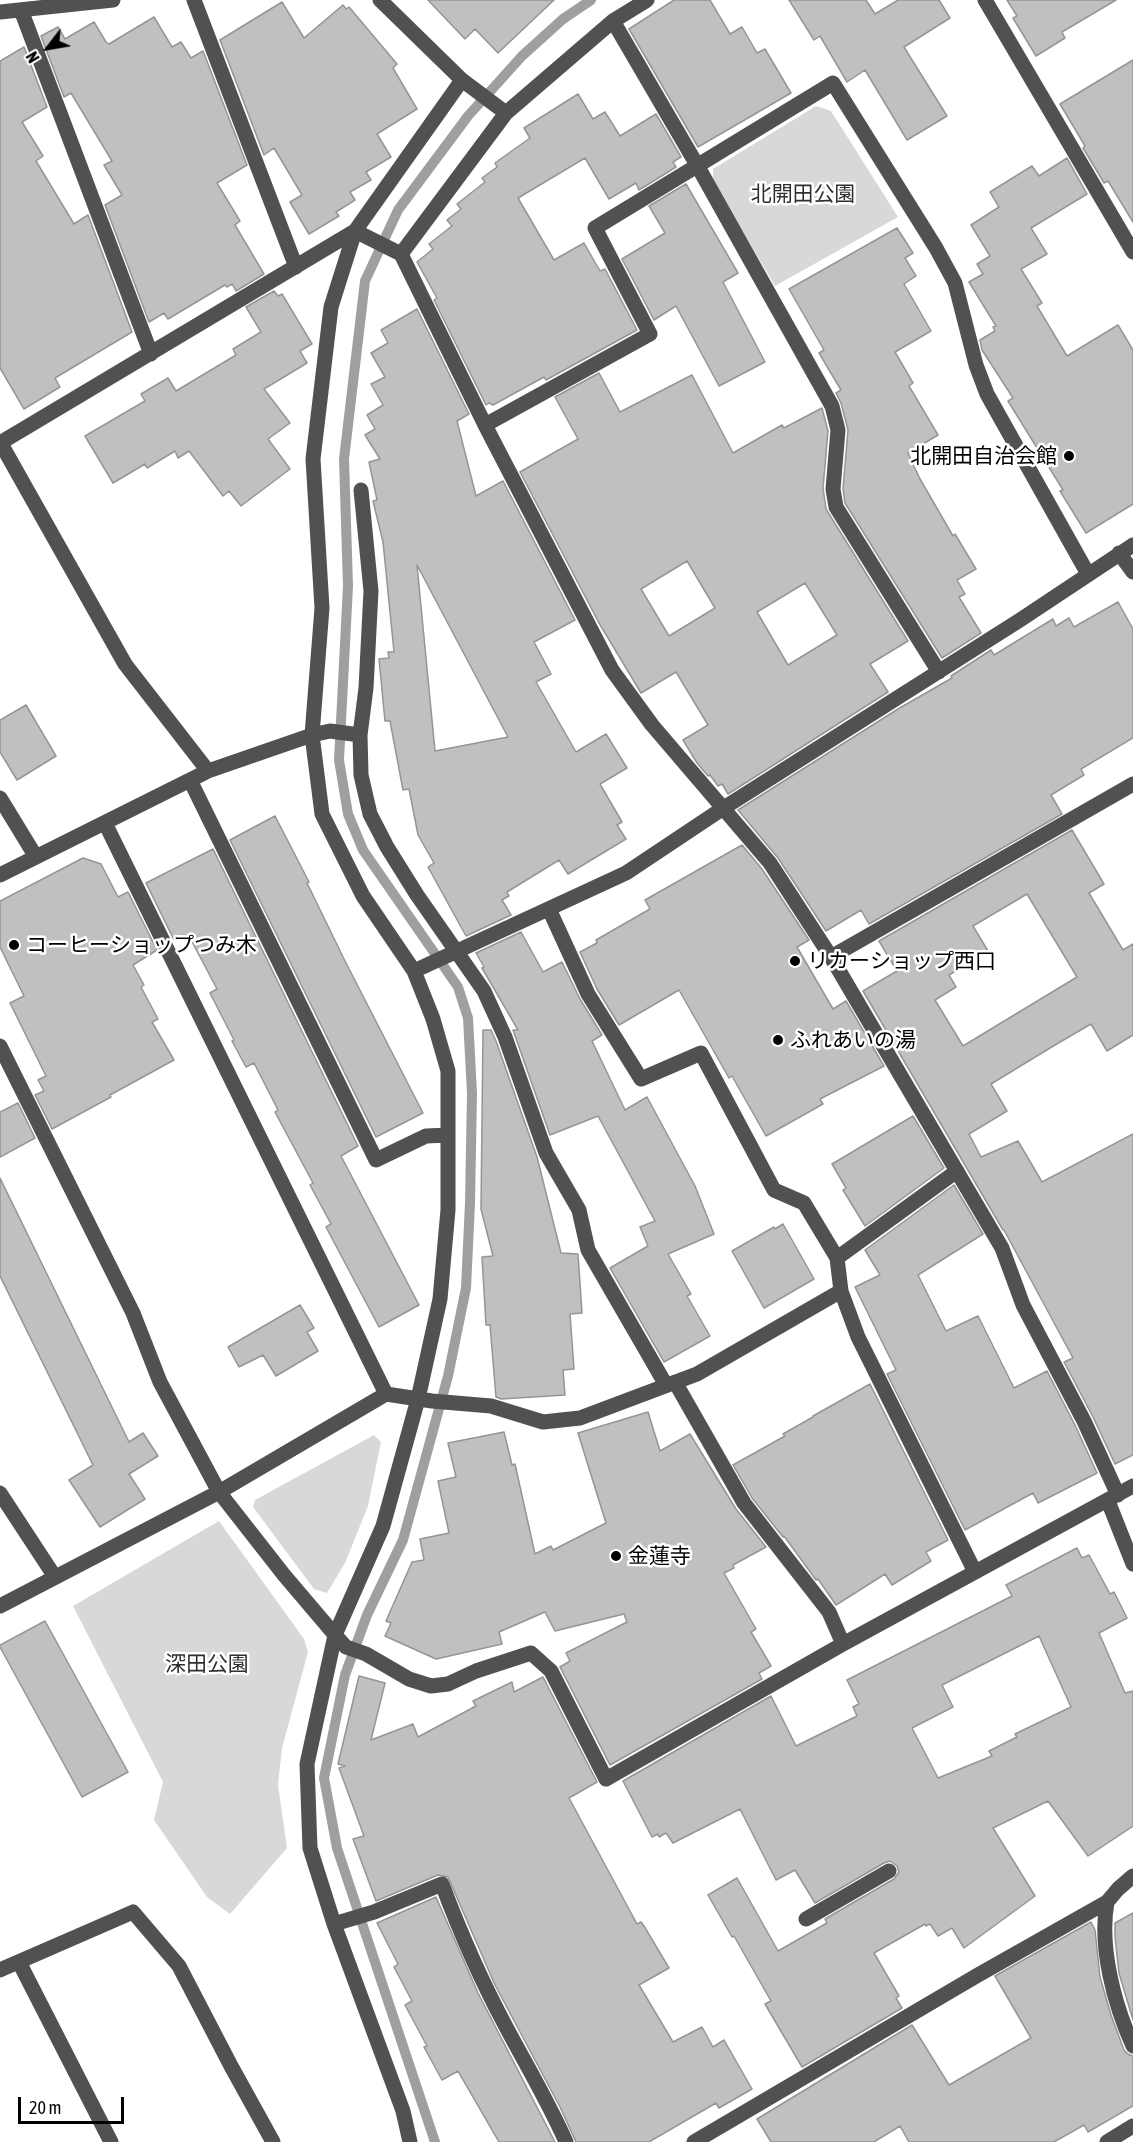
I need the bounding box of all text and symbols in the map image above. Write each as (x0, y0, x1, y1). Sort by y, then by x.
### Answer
north arrow (18, 18, 78, 78)
text: N (22, 49, 43, 66)
park label: 北開田公園 (751, 181, 855, 207)
place label: 北開田自治会館 (910, 443, 1057, 469)
marker: 北開田自治会館 (1062, 449, 1076, 463)
place label: コーヒーショップつみ木 (26, 932, 257, 958)
marker: コーヒーショップつみ木 (7, 938, 21, 952)
place label: リカーショップ西口 (807, 948, 996, 974)
marker: リカーショップ西口 (788, 954, 802, 968)
place label: ふれあいの湯 (790, 1027, 916, 1053)
marker: ふれあいの湯 (771, 1033, 785, 1047)
place label: 金蓮寺 (628, 1543, 691, 1569)
marker: 金蓮寺 (609, 1549, 623, 1563)
park label: 深田公園 (165, 1651, 249, 1677)
scale bar (21, 2085, 128, 2123)
text: 20 m (29, 2097, 61, 2118)

